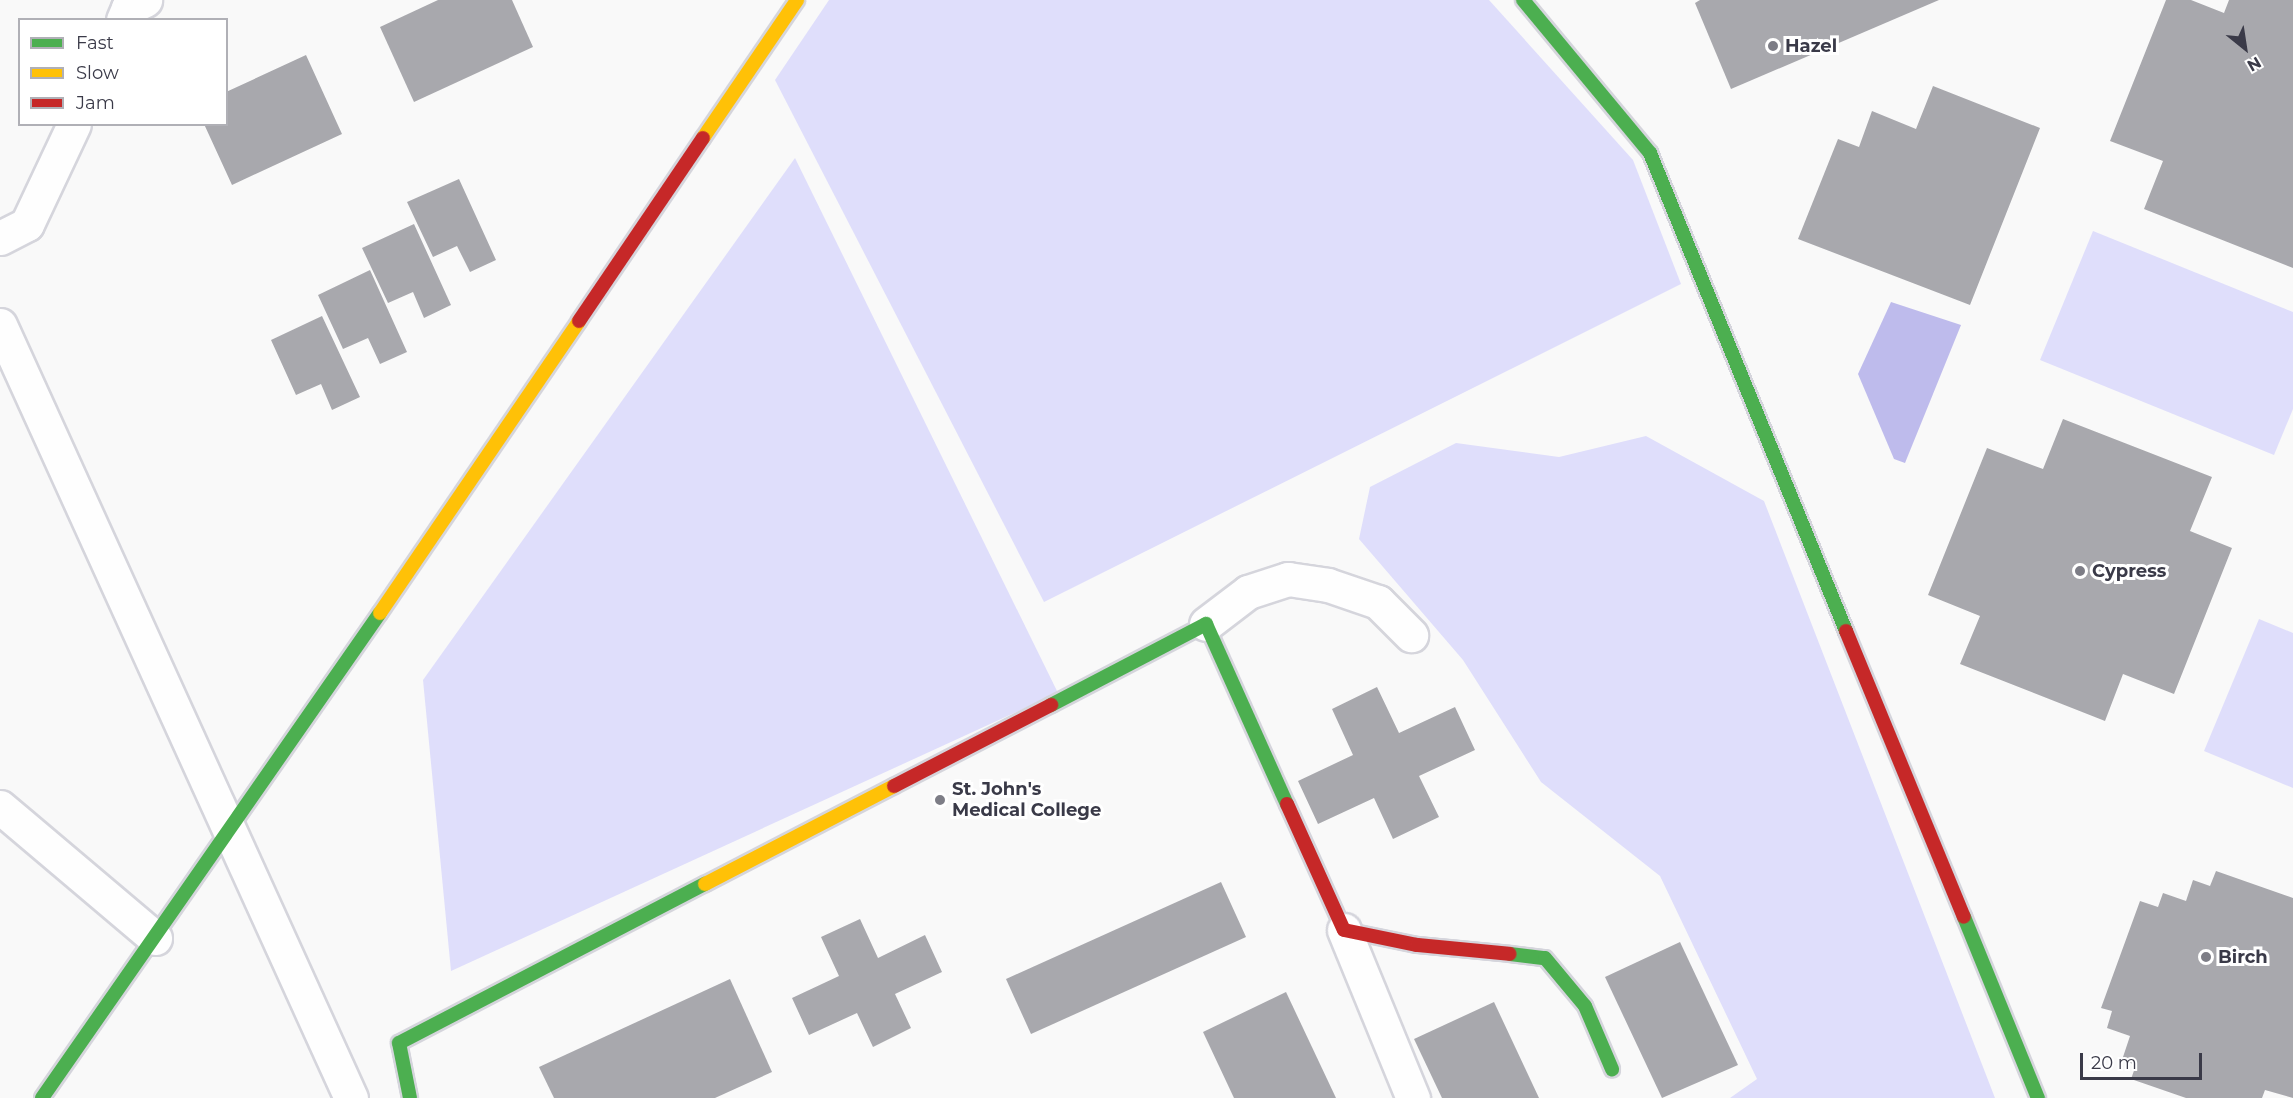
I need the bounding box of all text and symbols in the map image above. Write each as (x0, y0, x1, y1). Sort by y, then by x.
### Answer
legend (18, 18, 228, 126)
north arrow (2215, 18, 2275, 78)
text: Fast (76, 32, 114, 54)
place label: Hazel (1785, 35, 1837, 57)
marker: Hazel (1766, 39, 1780, 53)
text: N (2244, 53, 2265, 75)
text: Slow (76, 62, 119, 84)
text: Jam (76, 92, 115, 114)
place label: Cypress (2092, 560, 2166, 582)
marker: Cypress (2073, 564, 2087, 578)
place label: St. John's Medical College (952, 779, 1101, 822)
marker: St. John's Medical College (933, 793, 947, 807)
place label: Birch (2218, 946, 2268, 968)
marker: Birch (2199, 950, 2213, 964)
scale bar (2083, 1041, 2204, 1079)
text: 20 m (2091, 1052, 2137, 1074)

